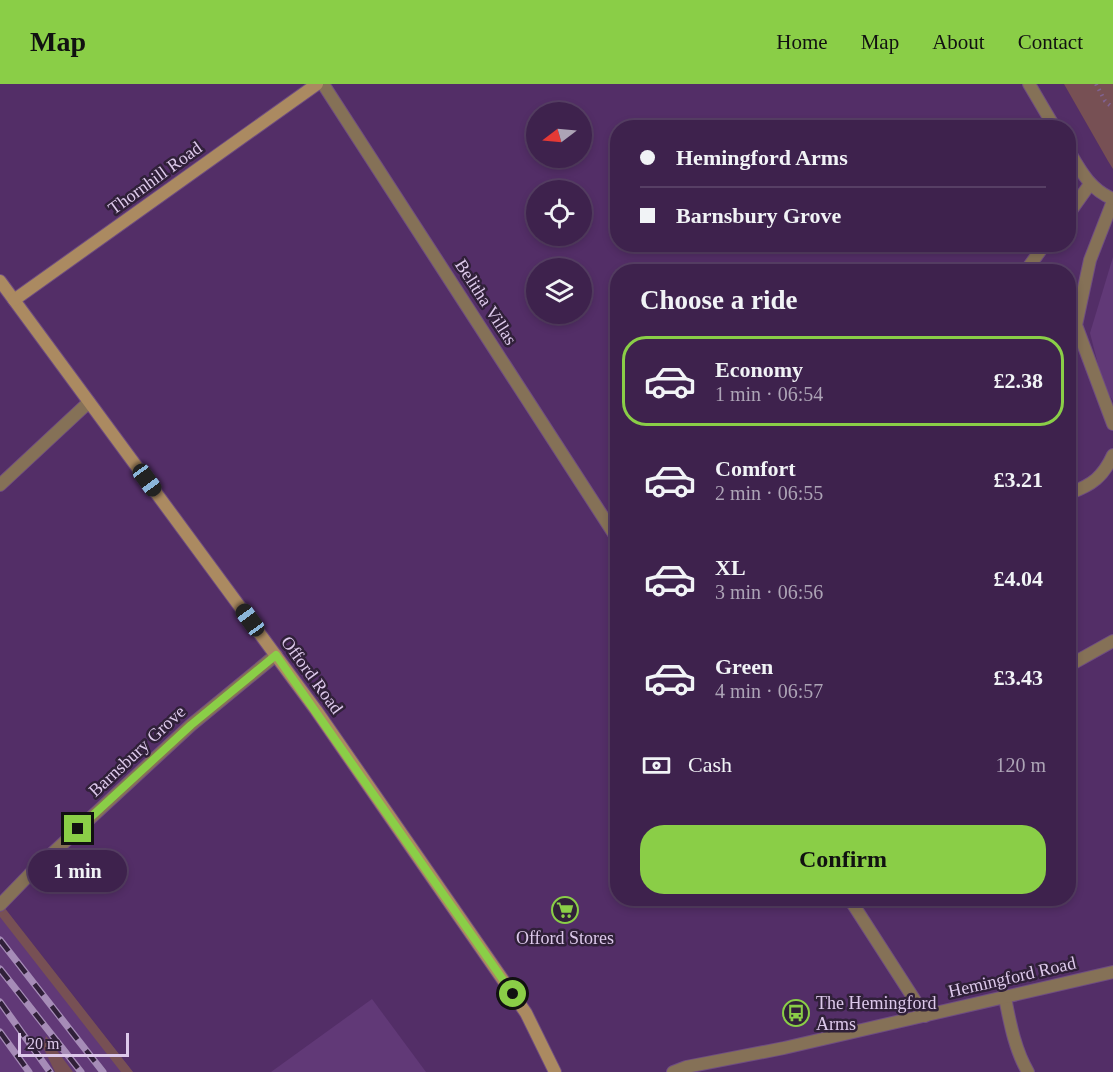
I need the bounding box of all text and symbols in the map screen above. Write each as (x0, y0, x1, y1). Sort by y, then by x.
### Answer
text: Map (30, 26, 86, 57)
text: Home (776, 30, 828, 54)
text: Map (861, 30, 899, 54)
text: About (932, 30, 985, 54)
text: Contact (1018, 30, 1083, 54)
north arrow (526, 102, 592, 168)
map controls (526, 102, 592, 324)
street label: Thornhill Road (104, 137, 206, 219)
text: Hemingford Arms (676, 145, 848, 170)
button: locate (526, 180, 592, 246)
text: Barnsbury Grove (676, 203, 841, 228)
street label: Belitha Villas (451, 255, 521, 349)
button: layers (526, 258, 592, 324)
text: Choose a ride (640, 285, 798, 315)
icon: car (643, 354, 697, 408)
text: Economy (715, 357, 803, 382)
text: £2.38 (994, 368, 1043, 393)
text: 1 min · 06:54 (715, 383, 823, 405)
icon: car (643, 453, 697, 507)
text: Comfort (715, 456, 796, 481)
car (129, 460, 165, 500)
text: £3.21 (994, 467, 1043, 492)
text: 2 min · 06:55 (715, 482, 823, 504)
icon: car (643, 552, 697, 606)
text: XL (715, 555, 746, 580)
text: £4.04 (994, 566, 1043, 591)
text: 3 min · 06:56 (715, 581, 823, 603)
car (232, 600, 268, 640)
street label: Offord Road (277, 632, 347, 718)
icon: car (643, 651, 697, 705)
text: Green (715, 654, 773, 679)
text: £3.43 (994, 665, 1043, 690)
text: 4 min · 06:57 (715, 680, 823, 702)
street label: Barnsbury Grove (85, 701, 189, 801)
icon: cash (640, 749, 673, 782)
text: Cash (688, 752, 732, 777)
text: 120 m (995, 754, 1046, 776)
route end (64, 815, 91, 842)
button: Confirm (640, 825, 1046, 894)
callout: 1 min (28, 850, 128, 892)
text: 1 min (53, 860, 102, 882)
supermarket icon: Offord Stores (550, 895, 580, 925)
place label: Offord Stores (516, 928, 614, 948)
street label: Hemingford Road (946, 953, 1078, 1001)
route start (499, 980, 526, 1007)
place label: The Hemingford Arms (816, 993, 936, 1034)
bus stop icon: The Hemingford Arms (781, 998, 811, 1028)
scale bar (18, 1030, 129, 1058)
text: 20 m (27, 1035, 59, 1052)

